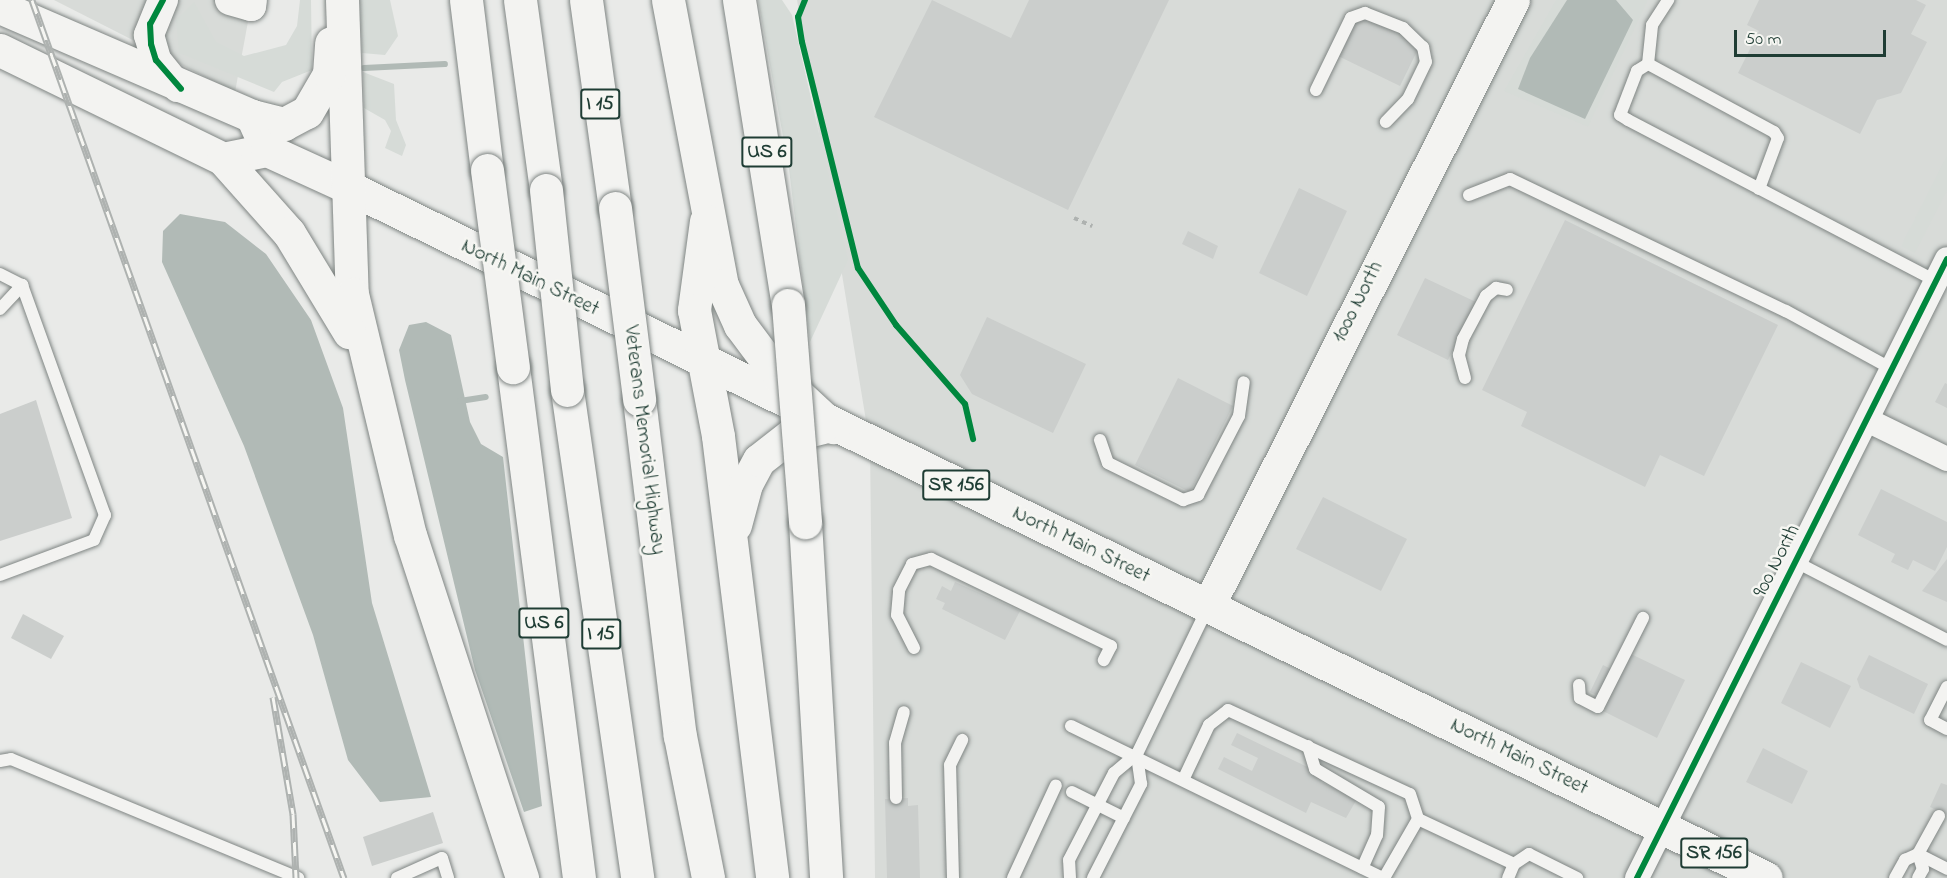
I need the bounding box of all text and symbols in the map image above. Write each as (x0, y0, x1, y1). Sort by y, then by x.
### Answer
scale bar (1737, 18, 1888, 56)
text: 50 m (1745, 27, 1782, 53)
road number: I 15 (579, 87, 621, 121)
road number: US 6 (740, 135, 794, 169)
street label: North Main Street (457, 234, 603, 322)
street label: 1000 North (1327, 257, 1389, 347)
street label: Veterans Memorial Highway (617, 324, 671, 556)
road number: SR 156 (922, 468, 990, 502)
street label: North Main Street (1008, 501, 1154, 589)
street label: 900 North (1748, 520, 1806, 602)
road number: US 6 (517, 606, 571, 640)
road number: I 15 (580, 617, 622, 651)
street label: North Main Street (1446, 713, 1592, 801)
road number: SR 156 (1680, 836, 1748, 870)

